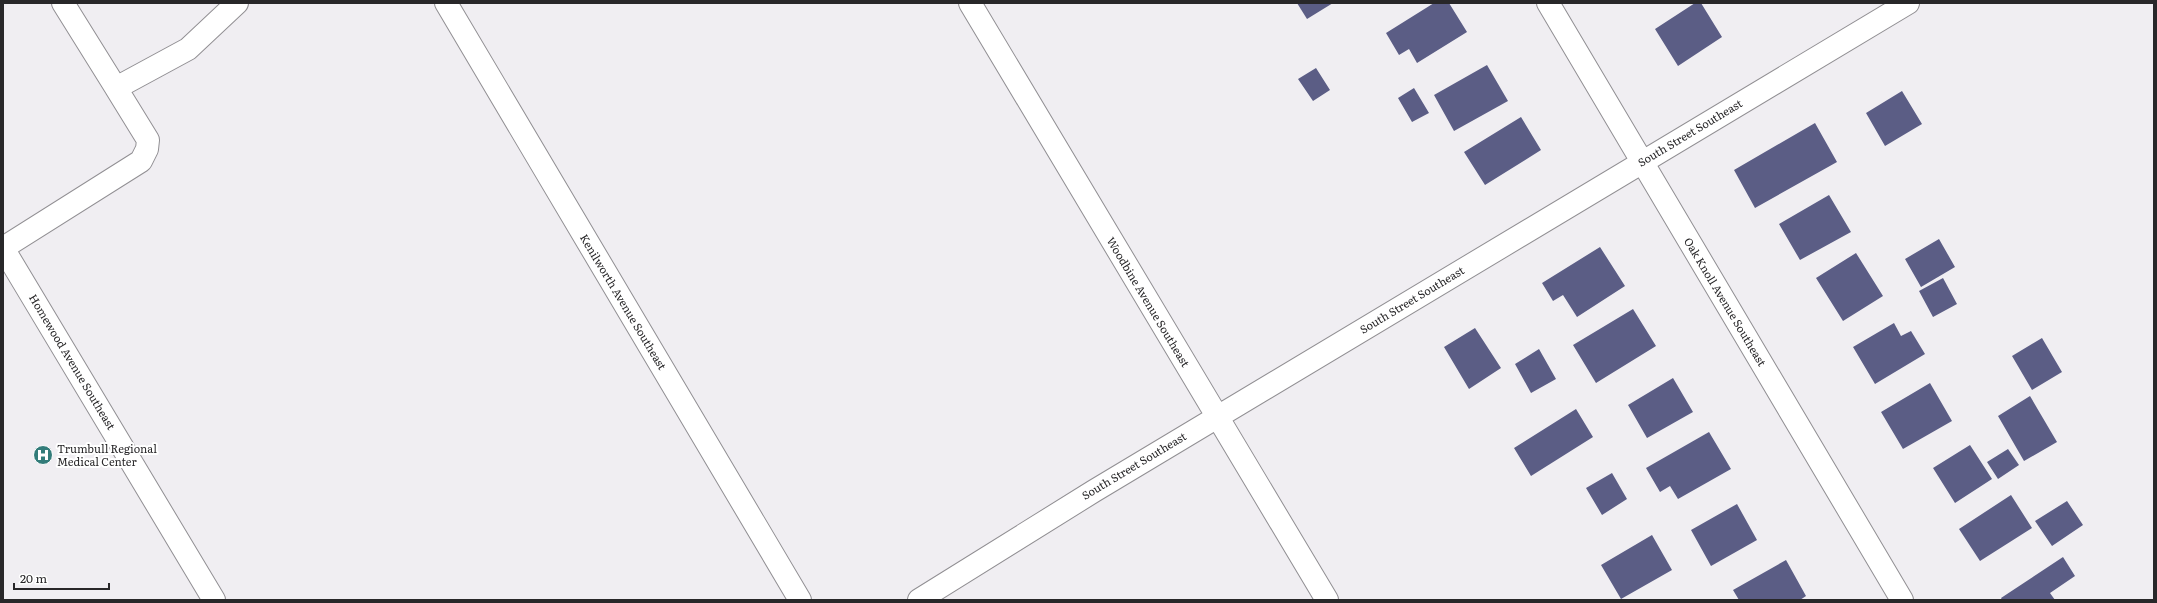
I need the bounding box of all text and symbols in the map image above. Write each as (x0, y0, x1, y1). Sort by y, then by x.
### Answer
street label: South Street Southeast (1634, 94, 1745, 170)
street label: Kenilworth Avenue Southeast (577, 231, 671, 373)
street label: Woodbine Avenue Southeast (1104, 233, 1194, 370)
street label: Oak Knoll Avenue Southeast (1681, 234, 1771, 369)
street label: South Street Southeast (1356, 261, 1467, 337)
street label: Homewood Avenue Southeast (26, 291, 120, 433)
street label: South Street Southeast (1078, 427, 1189, 503)
place label: Trumbull Regional Medical Center (57, 440, 157, 469)
hospital icon: Trumbull Regional Medical Center (32, 444, 54, 466)
scale bar (14, 565, 109, 591)
text: 20 m (20, 569, 47, 587)

